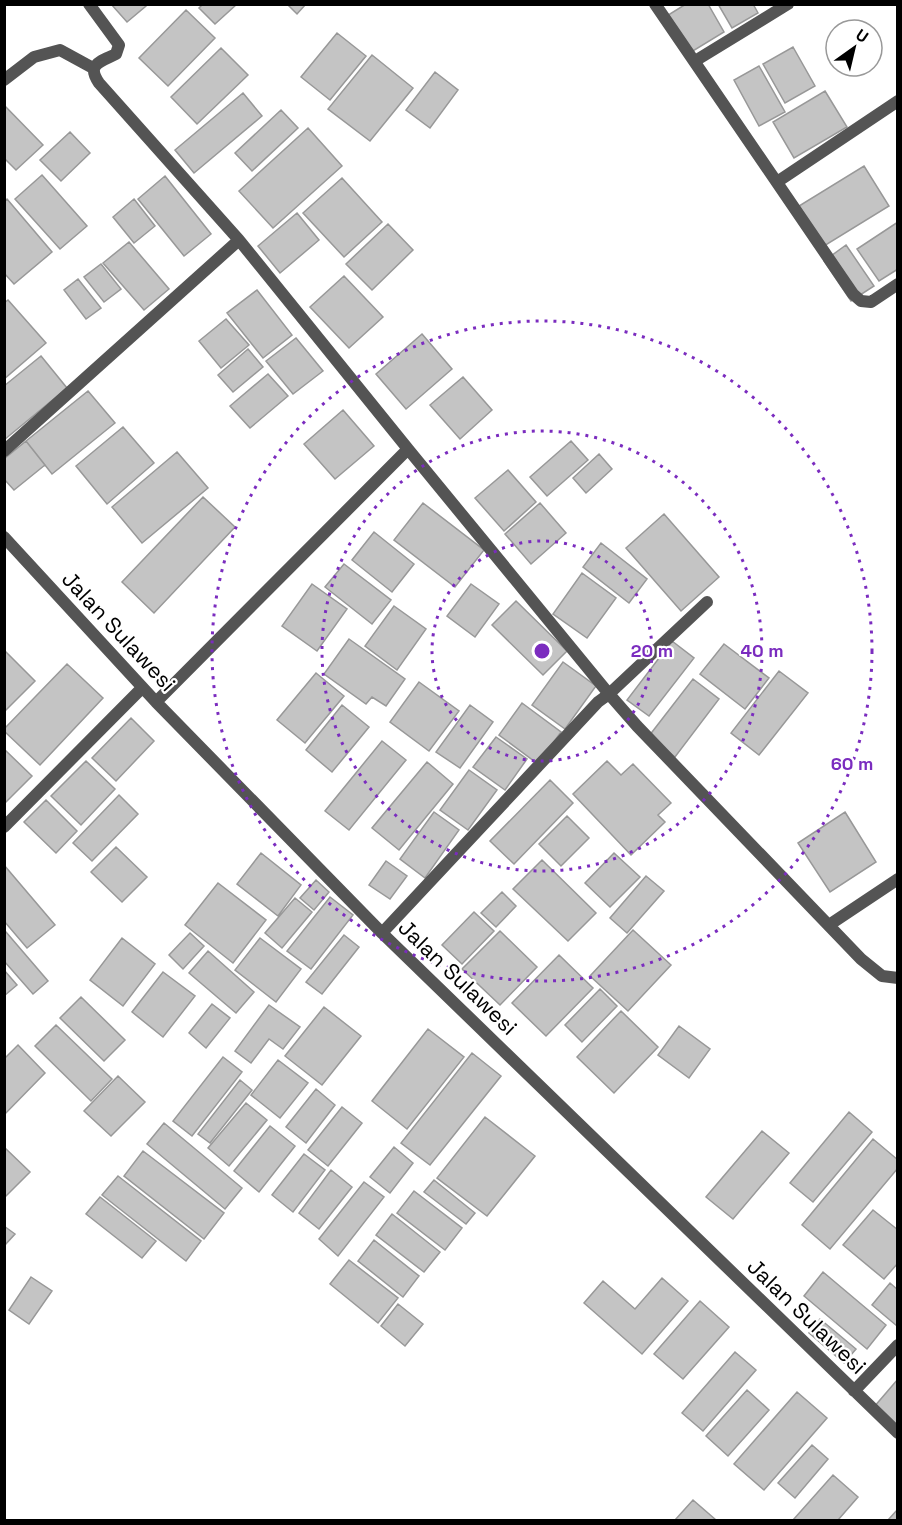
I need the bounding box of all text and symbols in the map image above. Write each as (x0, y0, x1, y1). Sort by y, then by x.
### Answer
north arrow (824, 18, 884, 78)
text: U (852, 24, 872, 48)
street label: Jalan Sulawesi (56, 565, 182, 697)
text: 20 m (631, 639, 673, 662)
text: 40 m (740, 639, 784, 662)
centre of rings (532, 641, 552, 661)
text: 60 m (831, 752, 873, 775)
street label: Jalan Sulawesi (393, 913, 523, 1041)
street label: Jalan Sulawesi (742, 1252, 872, 1380)

